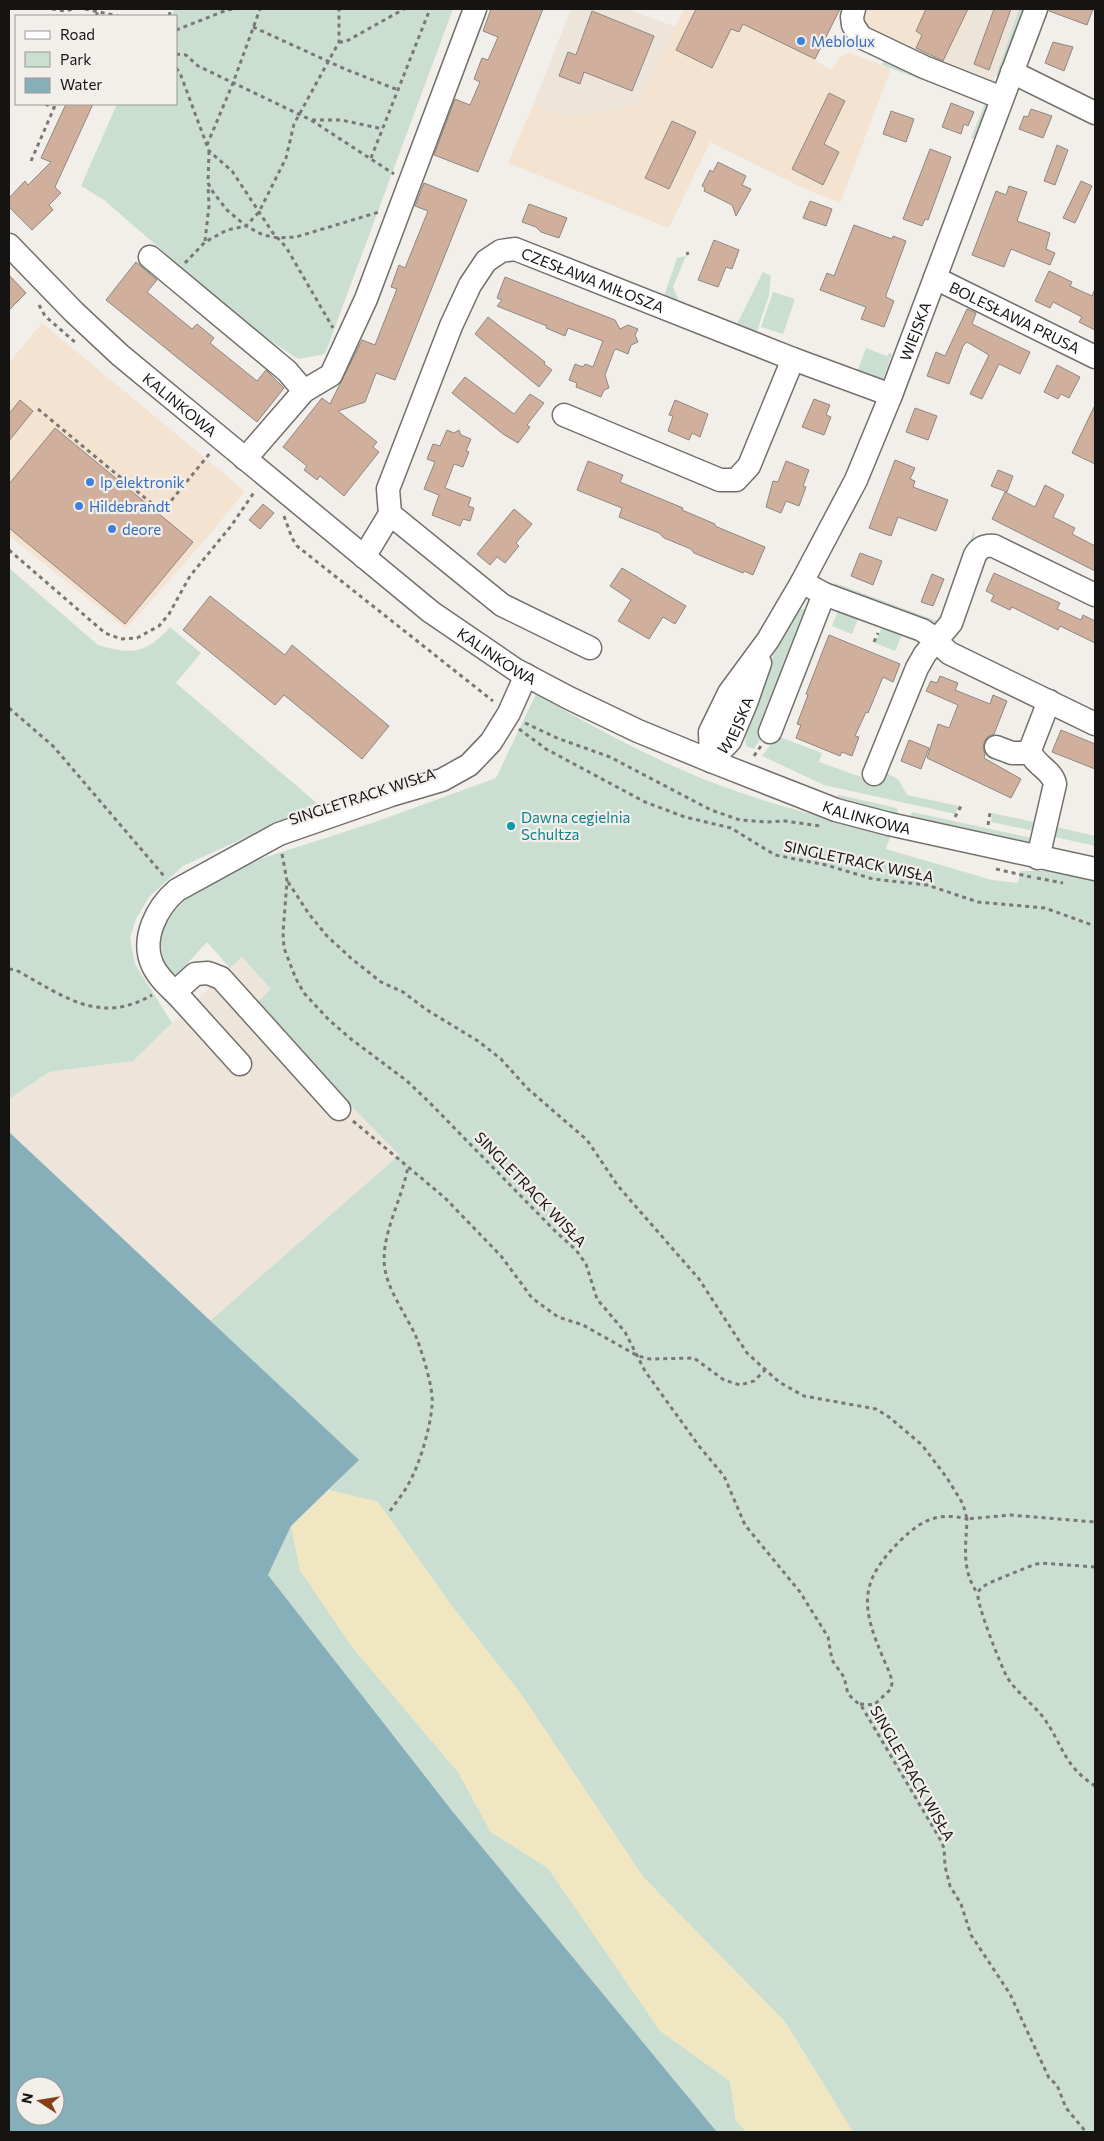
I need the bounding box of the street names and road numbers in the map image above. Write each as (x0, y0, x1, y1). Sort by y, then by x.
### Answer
street label: CZESŁAWA MIŁOSZA (519, 243, 667, 316)
street label: BOLESŁAWA PRUSA (947, 278, 1083, 357)
street label: WIEJSKA (896, 299, 934, 363)
street label: KALINKOWA (139, 369, 221, 440)
street label: KALINKOWA (454, 624, 539, 688)
street label: WIEJSKA (713, 694, 757, 758)
street label: SINGLETRACK WISŁA (287, 764, 437, 828)
street label: KALINKOWA (820, 797, 913, 838)
street label: SINGLETRACK WISŁA (782, 836, 936, 886)
street label: SINGLETRACK WISŁA (471, 1128, 591, 1250)
street label: SINGLETRACK WISŁA (867, 1702, 959, 1844)

